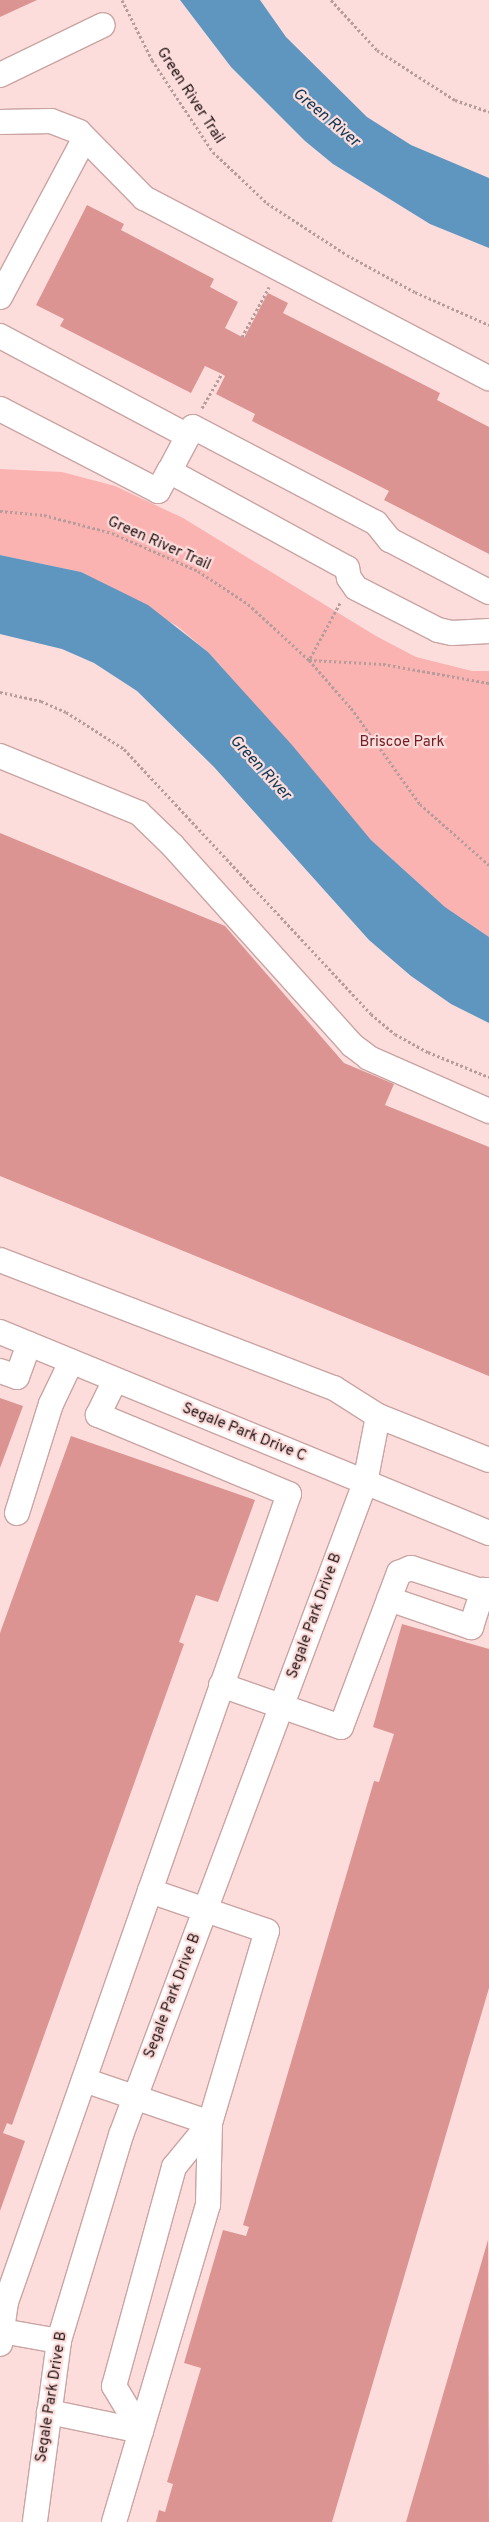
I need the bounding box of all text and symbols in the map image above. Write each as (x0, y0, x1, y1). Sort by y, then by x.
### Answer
street label: Green River Trail (152, 44, 228, 148)
water label: Green River (289, 84, 363, 152)
street label: Green River Trail (104, 513, 214, 575)
water label: Green River (225, 732, 295, 804)
park label: Briscoe Park (359, 734, 445, 752)
street label: Segale Park Drive C (179, 1400, 309, 1466)
street label: Segale Park Drive B (284, 1551, 346, 1681)
street label: Segale Park Drive B (141, 1931, 205, 2061)
street label: Segale Park Drive B (33, 2330, 71, 2464)

